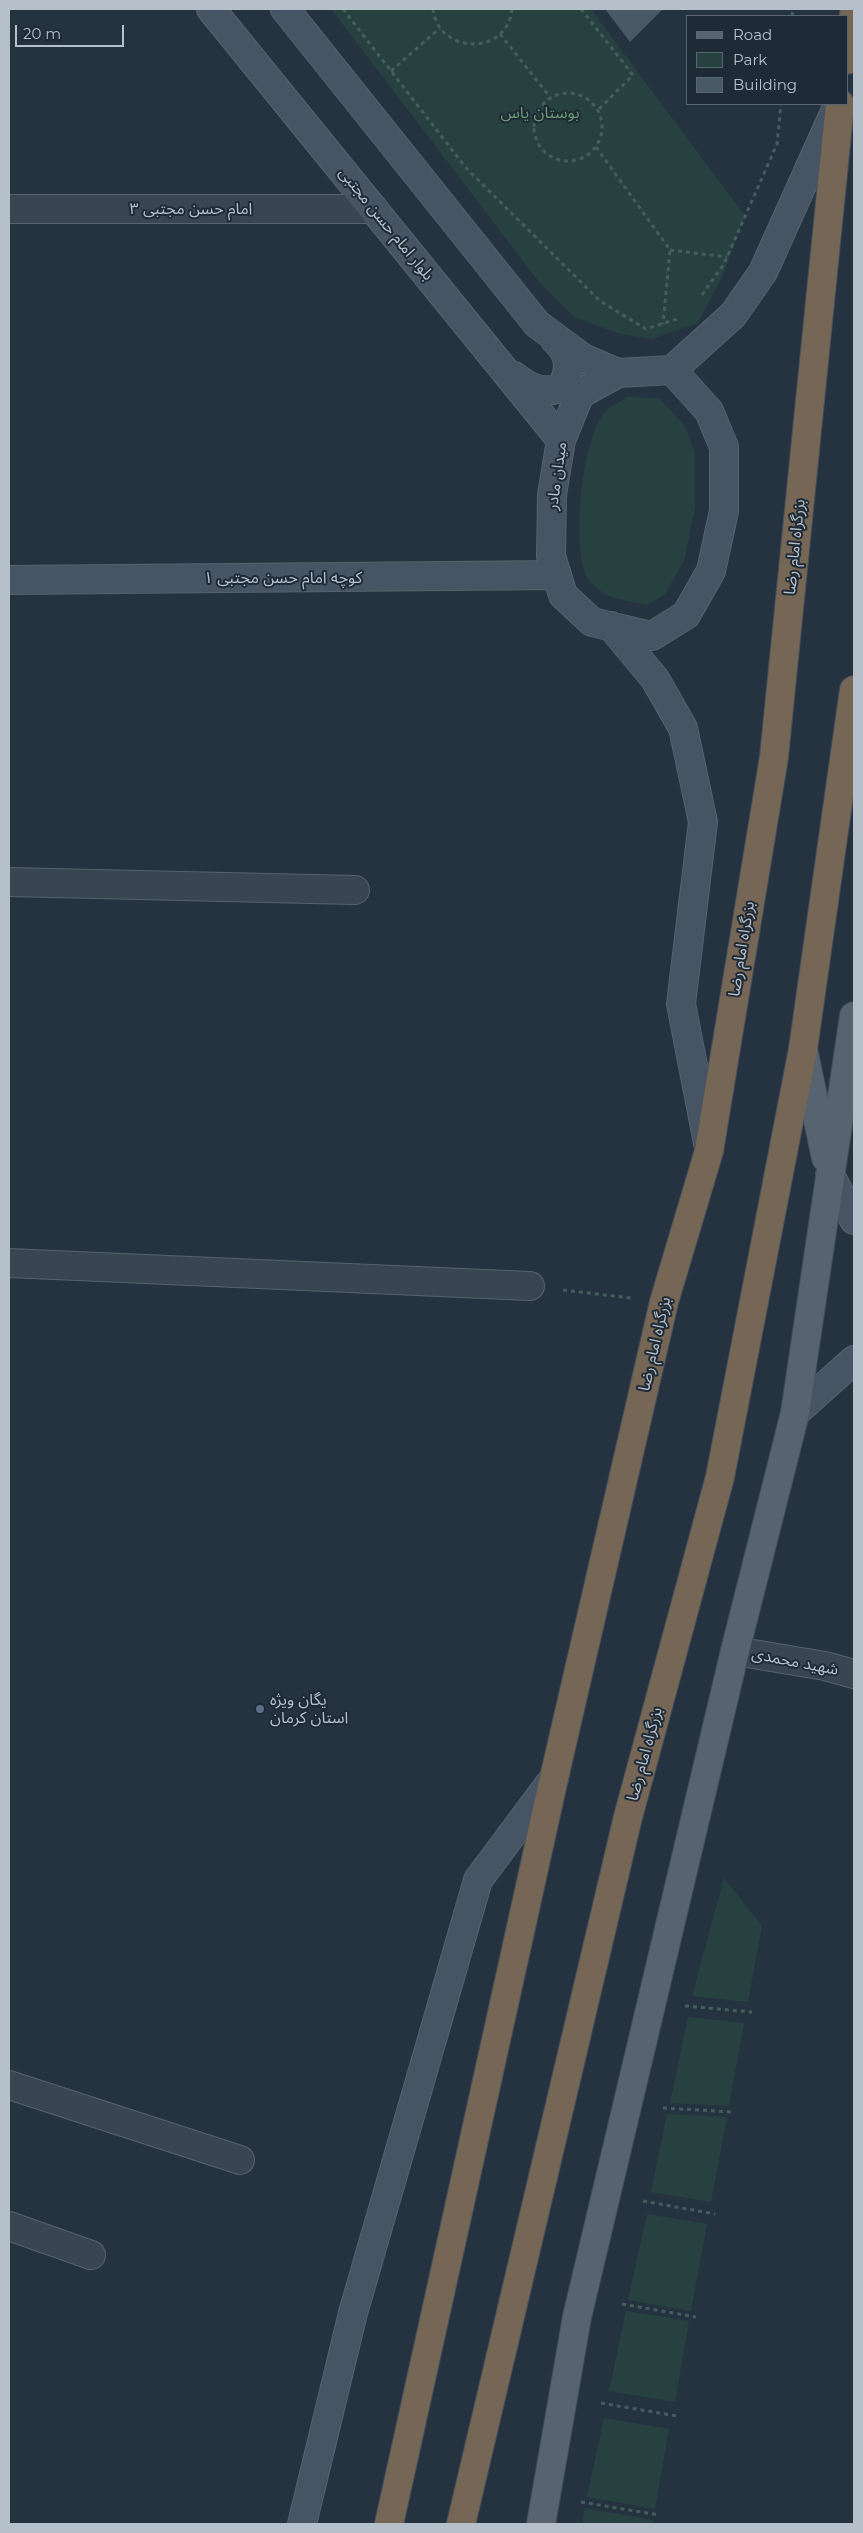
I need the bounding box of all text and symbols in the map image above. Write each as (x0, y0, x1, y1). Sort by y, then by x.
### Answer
scale bar (18, 15, 126, 47)
legend (686, 15, 848, 105)
text: 20 m (23, 24, 61, 43)
text: Road (733, 25, 772, 44)
text: Park (733, 50, 767, 69)
text: Building (733, 75, 797, 94)
park label: بوستان یاس (501, 103, 579, 123)
street label: بلوار امام حسن مجتبی (334, 164, 438, 284)
street label: امام حسن مجتبی ۳ (130, 199, 252, 219)
street label: میدان مادر (543, 441, 571, 511)
street label: بزرگراه امام رضا (780, 498, 810, 596)
street label: کوچه امام حسن مجتبی ۱ (204, 568, 362, 588)
street label: بزرگراه امام رضا (725, 900, 759, 998)
street label: بزرگراه امام رضا (635, 1295, 675, 1393)
street label: شهید محمدی (750, 1644, 840, 1680)
place label: یگان ویژه استان کرمان (270, 1690, 348, 1728)
marker: یگان ویژه استان کرمان (254, 1703, 266, 1715)
street label: بزرگراه امام رضا (623, 1705, 667, 1803)

